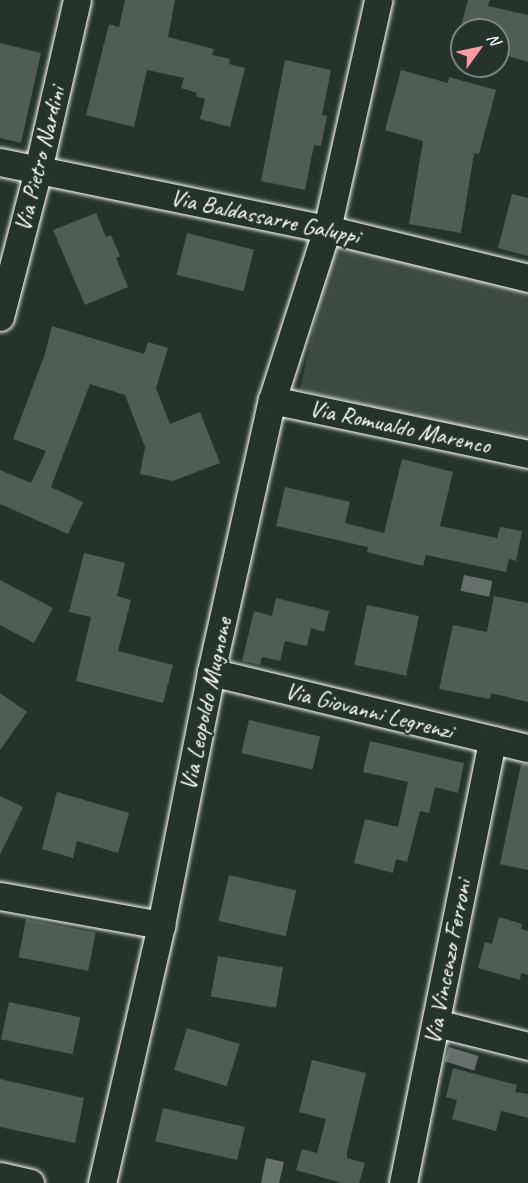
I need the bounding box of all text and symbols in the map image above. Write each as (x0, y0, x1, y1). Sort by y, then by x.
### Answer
north arrow (450, 18, 510, 78)
text: N (482, 30, 505, 49)
street label: Via Pietro Nardini (8, 83, 72, 235)
street label: Via Baldassarre Galuppi (168, 183, 362, 251)
street label: Via Romualdo Marenco (306, 394, 494, 460)
street label: Via Leopoldo Mugnone (174, 615, 238, 793)
street label: Via Giovanni Legrenzi (282, 676, 456, 746)
street label: Via Vincenzo Ferroni (418, 877, 478, 1047)

